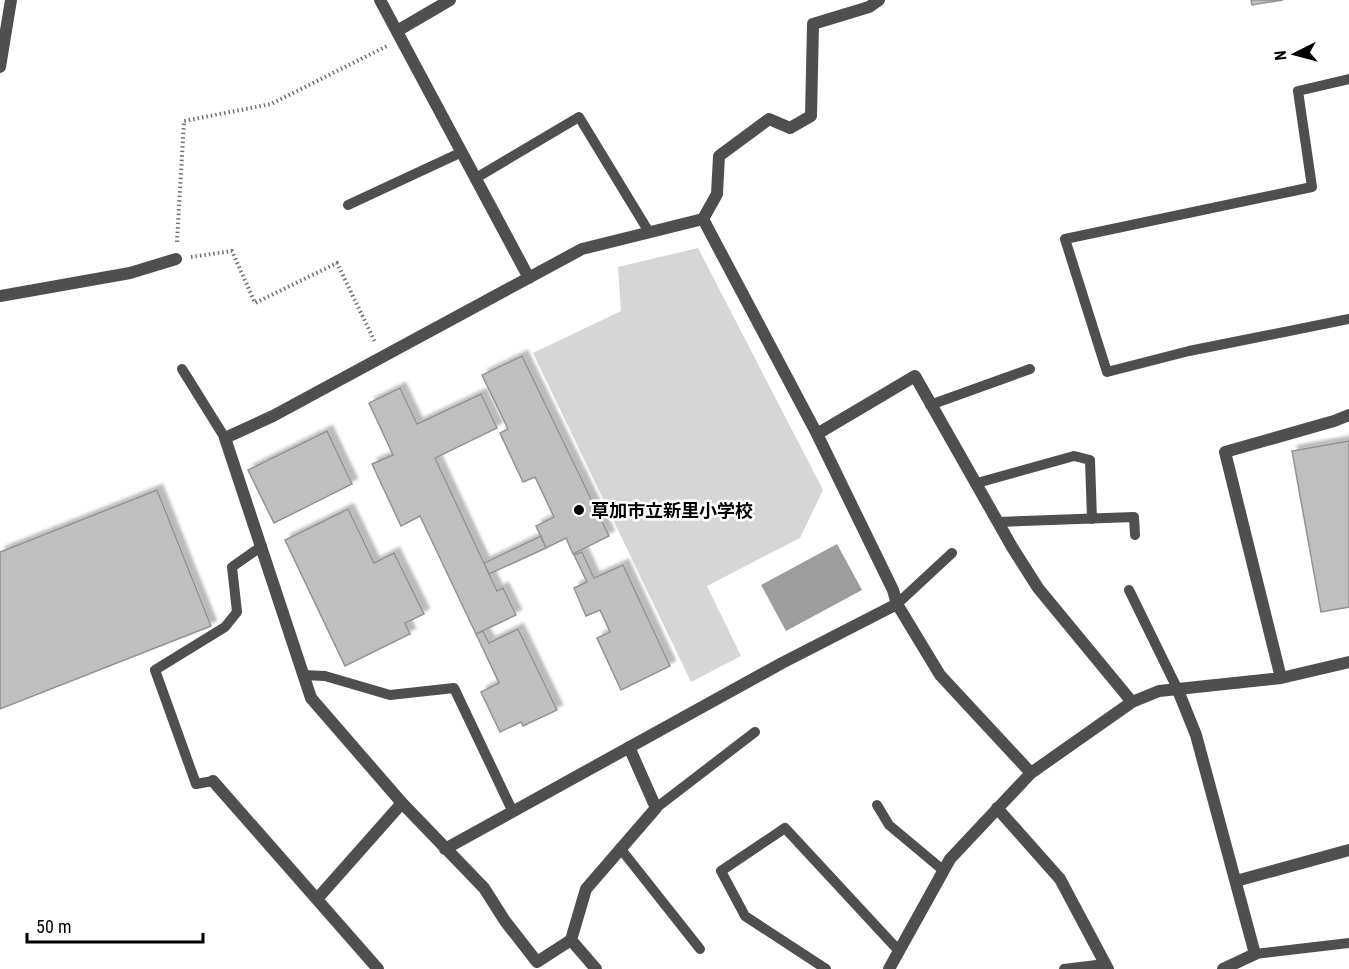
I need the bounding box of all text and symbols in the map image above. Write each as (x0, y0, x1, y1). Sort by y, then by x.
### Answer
north arrow (1265, 24, 1325, 84)
text: N (1271, 50, 1291, 61)
place label: 草加市立新里小学校 (591, 500, 753, 521)
marker: 草加市立新里小学校 (572, 503, 586, 517)
scale bar (27, 906, 202, 944)
text: 50 m (36, 916, 71, 937)

